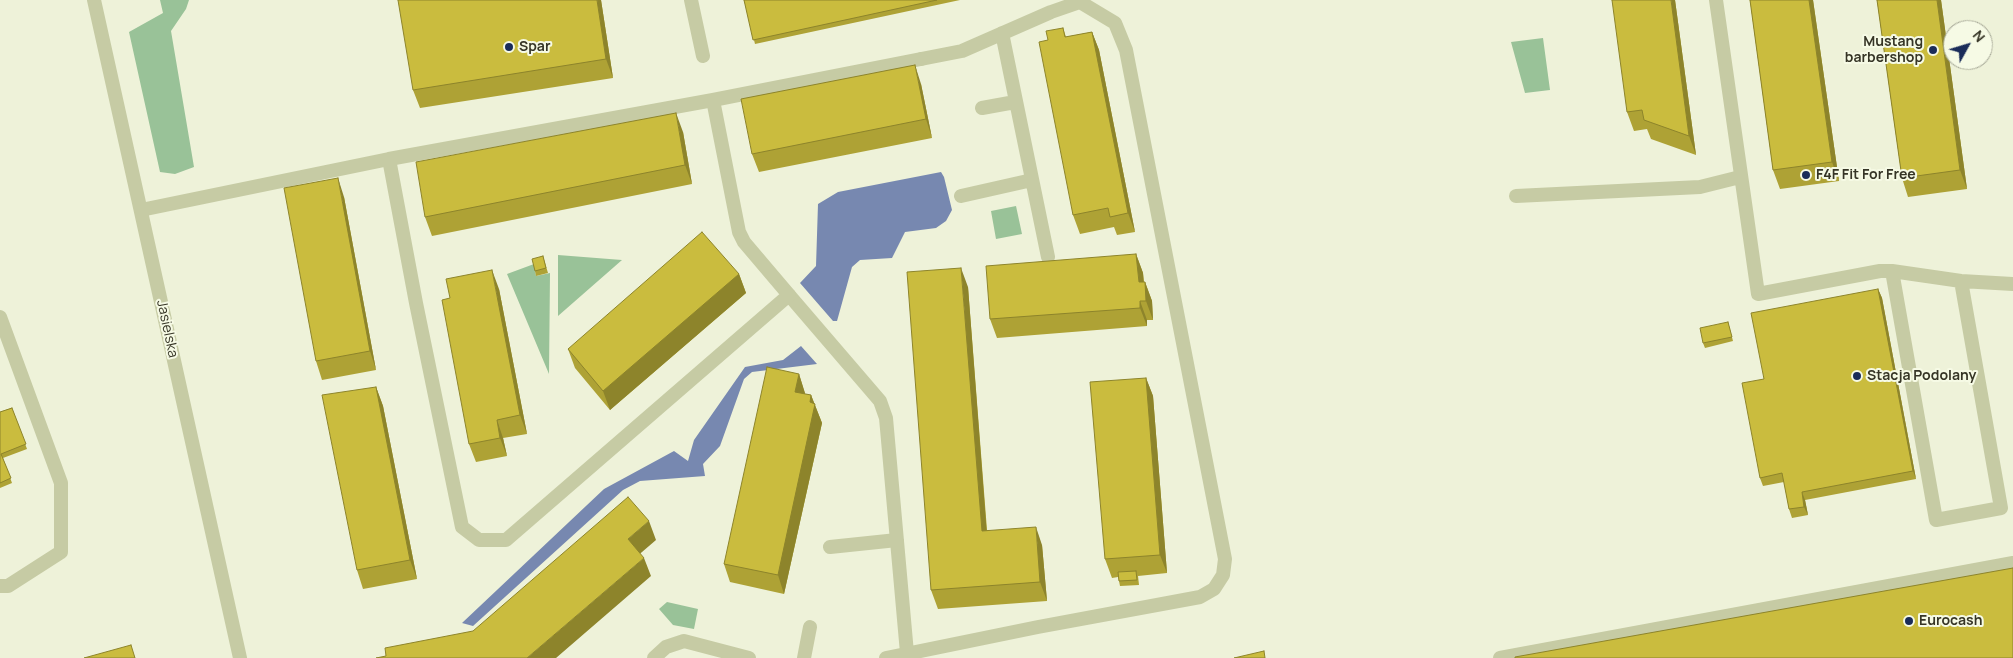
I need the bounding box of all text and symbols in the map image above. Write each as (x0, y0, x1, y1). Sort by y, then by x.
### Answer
north arrow (1943, 20, 1993, 70)
text: N (1969, 26, 1990, 46)
place label: Mustang barbershop (1845, 34, 1923, 66)
place label: Spar (519, 39, 550, 55)
marker: Spar (503, 41, 515, 53)
marker: Mustang barbershop (1927, 44, 1939, 56)
place label: F4F Fit For Free (1816, 167, 1916, 183)
marker: F4F Fit For Free (1800, 169, 1812, 181)
street label: Jasielska (153, 299, 181, 359)
place label: Stacja Podolany (1867, 368, 1976, 384)
marker: Stacja Podolany (1851, 370, 1863, 382)
place label: Eurocash (1919, 613, 1982, 629)
marker: Eurocash (1903, 615, 1915, 627)

